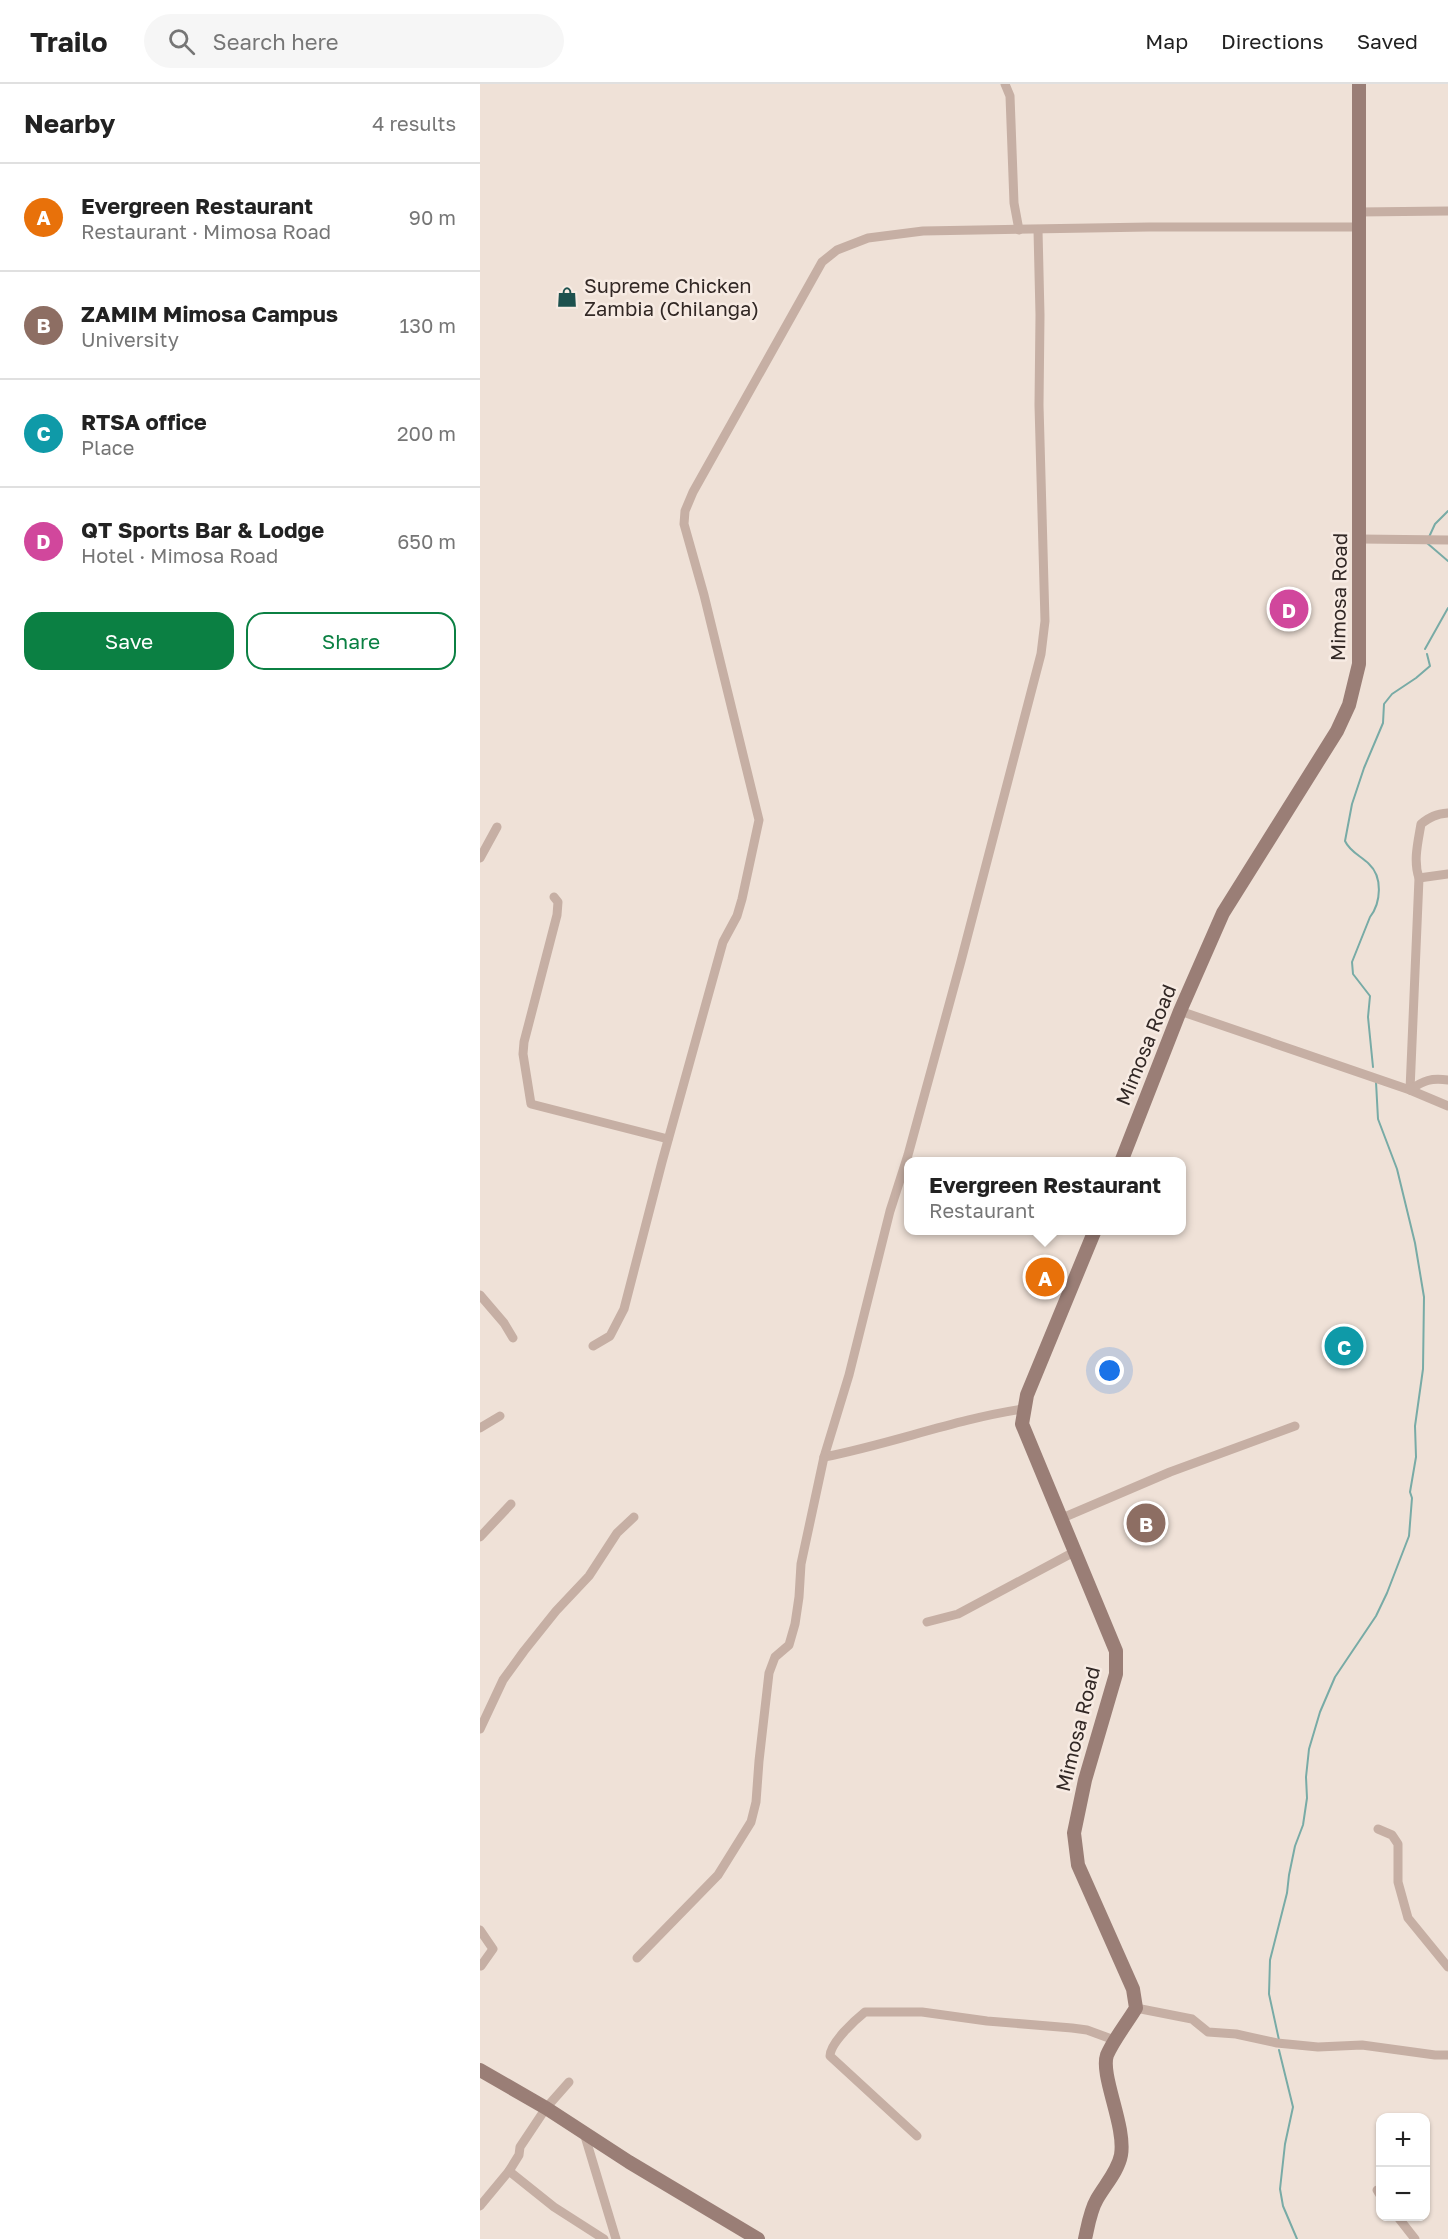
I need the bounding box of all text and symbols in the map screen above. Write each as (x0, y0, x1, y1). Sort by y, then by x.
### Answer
search box (144, 14, 564, 68)
text: Trailo (30, 25, 108, 58)
icon: search (165, 25, 198, 58)
text: Search here (213, 28, 339, 55)
text: Map (1145, 28, 1188, 54)
text: Directions (1221, 28, 1324, 54)
text: Saved (1357, 28, 1418, 54)
text: Nearby (24, 108, 115, 139)
text: 4 results (372, 111, 456, 135)
text: Evergreen Restaurant (81, 192, 313, 219)
text: A (36, 205, 51, 229)
text: 90 m (409, 205, 456, 229)
text: Restaurant · Mimosa Road (81, 219, 331, 243)
place label: Supreme Chicken Zambia (Chilanga) (584, 273, 759, 320)
shop icon: Supreme Chicken Zambia (Chilanga) (555, 285, 579, 309)
text: ZAMIM Mimosa Campus (81, 300, 338, 327)
text: B (36, 313, 51, 337)
text: 130 m (400, 313, 456, 337)
text: University (81, 327, 179, 351)
text: RTSA office (81, 408, 207, 435)
text: C (36, 421, 51, 445)
text: 200 m (397, 421, 456, 445)
text: Place (81, 435, 134, 459)
text: QT Sports Bar & Lodge (81, 516, 324, 543)
text: D (36, 529, 51, 553)
text: 650 m (397, 529, 456, 553)
street label: Mimosa Road (1325, 533, 1351, 661)
text: Hotel · Mimosa Road (81, 543, 278, 567)
pin: D (1270, 586, 1308, 632)
button: Save (24, 612, 234, 670)
button: Share (246, 612, 456, 670)
street label: Mimosa Road (1110, 981, 1180, 1109)
popup (904, 1157, 1186, 1235)
text: Evergreen Restaurant (929, 1171, 1161, 1198)
text: Restaurant (929, 1198, 1035, 1222)
pin: A (1026, 1254, 1064, 1300)
pin: C (1324, 1324, 1364, 1368)
your location (1095, 1356, 1124, 1385)
pin: B (1126, 1500, 1166, 1546)
street label: Mimosa Road (1050, 1664, 1104, 1794)
map controls (1376, 2113, 1430, 2221)
button: + (1376, 2113, 1430, 2167)
button: − (1376, 2167, 1430, 2221)

